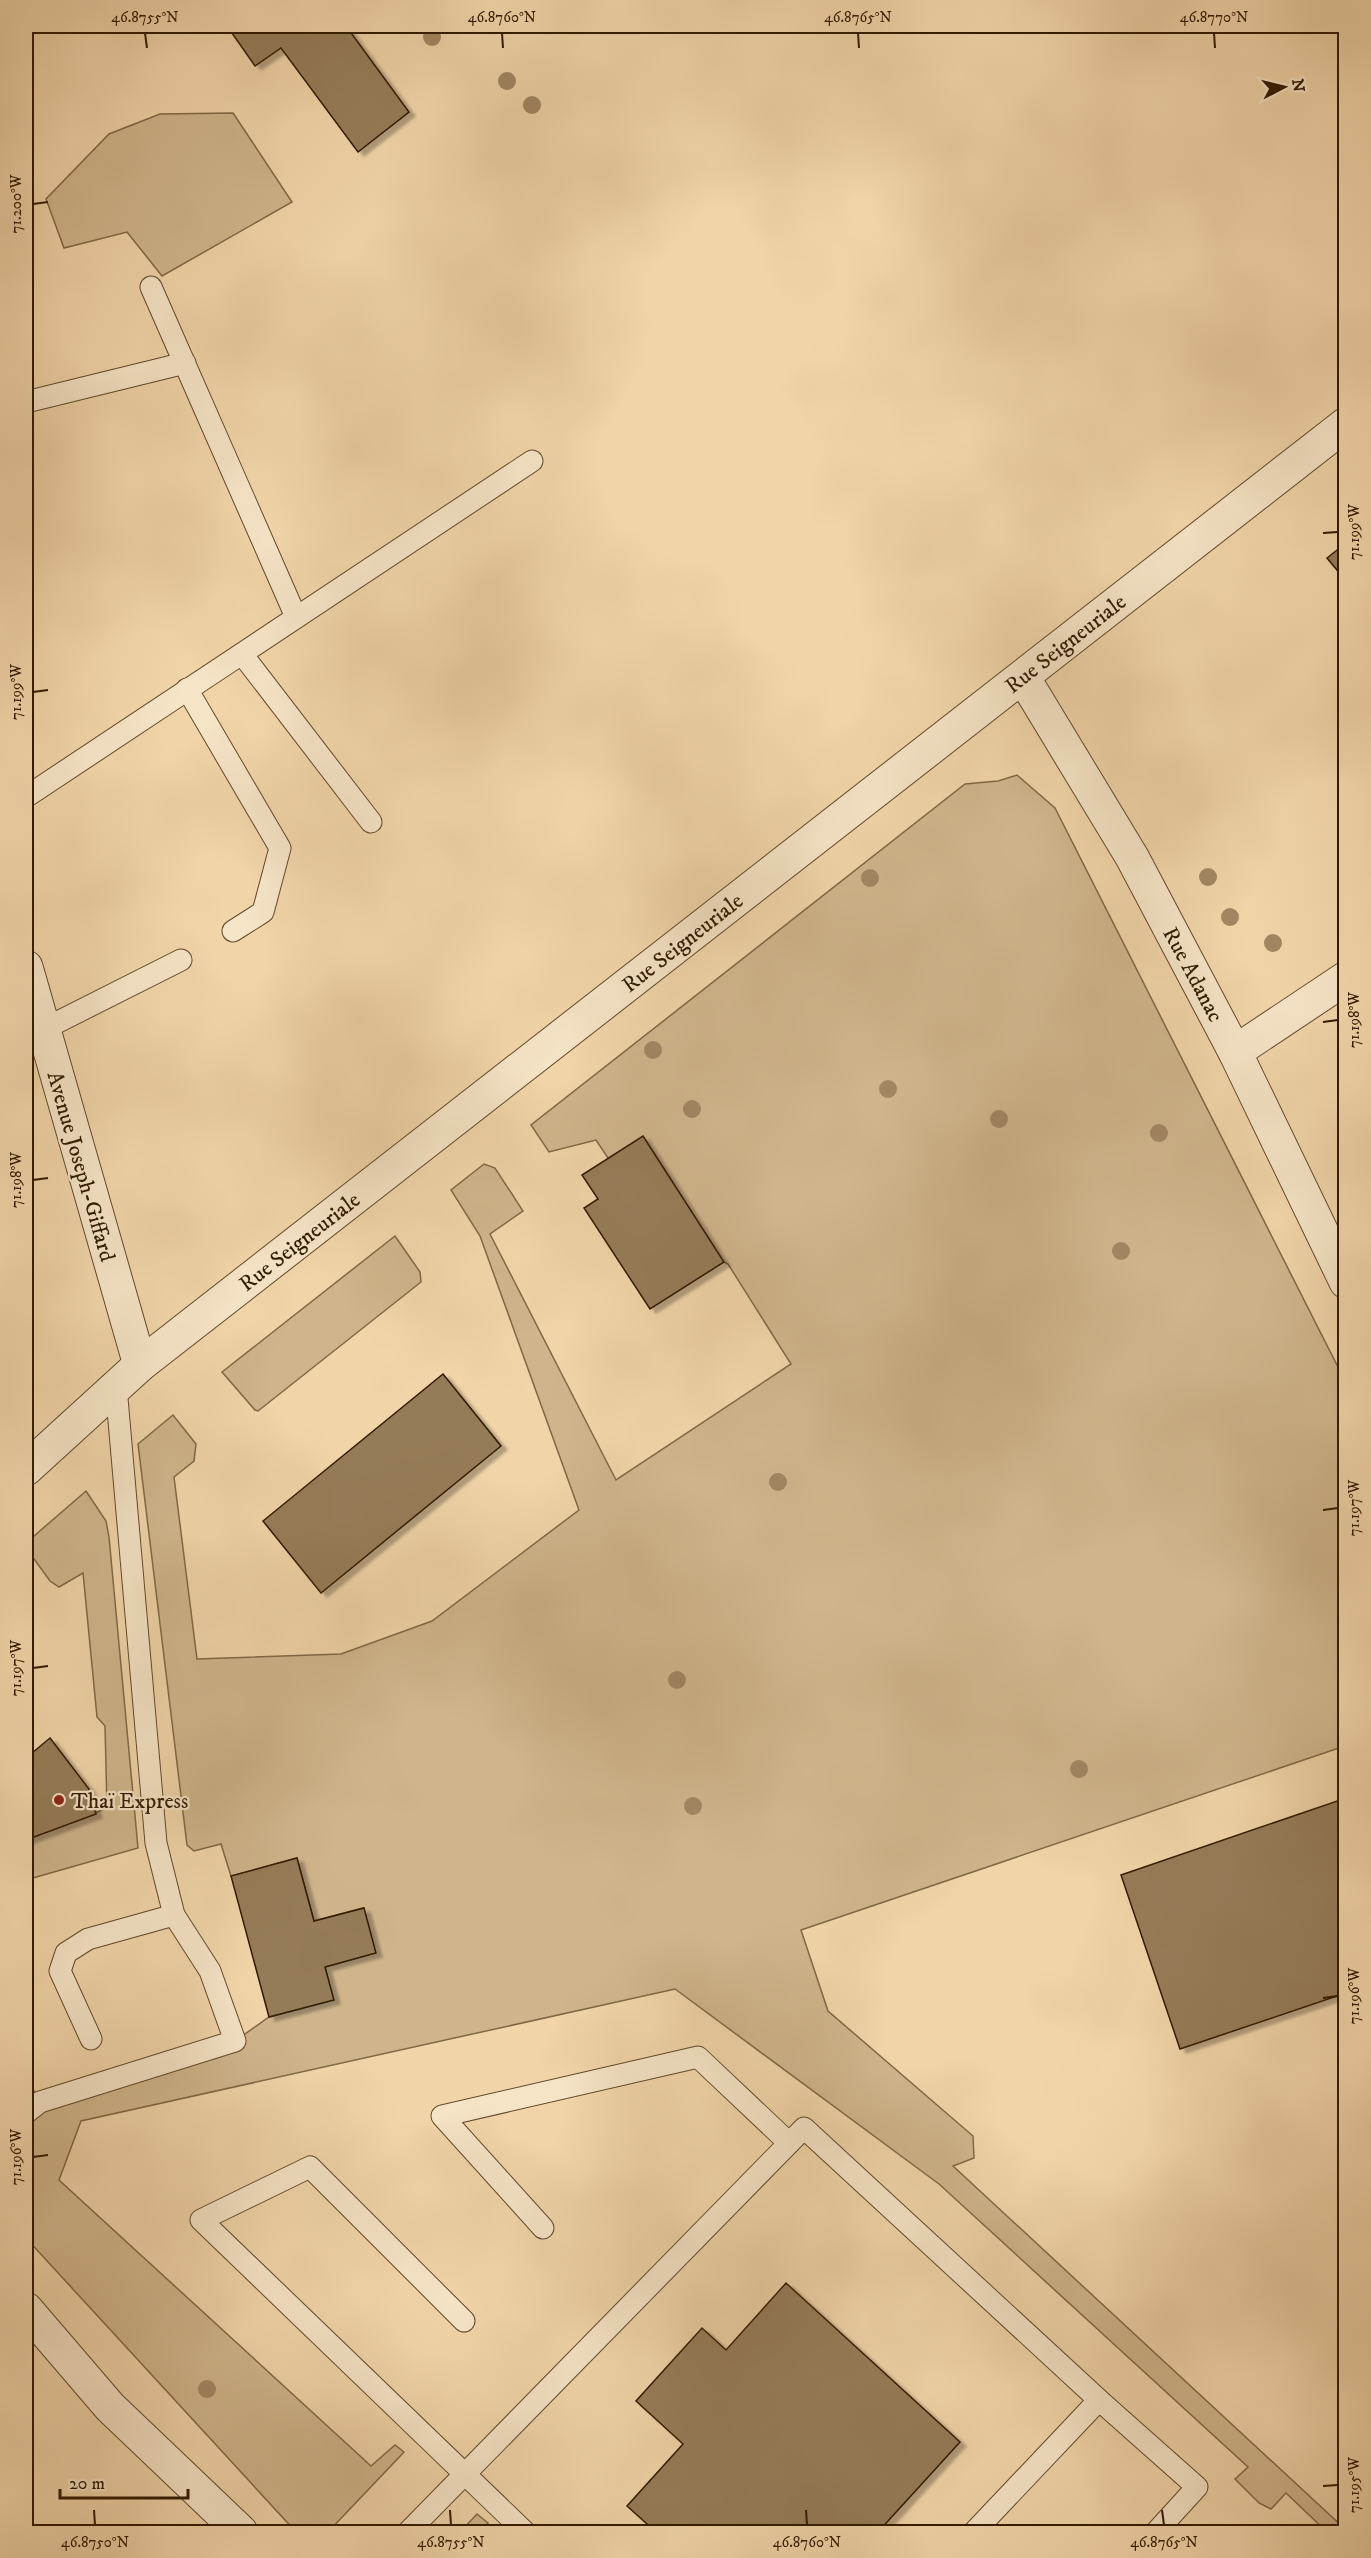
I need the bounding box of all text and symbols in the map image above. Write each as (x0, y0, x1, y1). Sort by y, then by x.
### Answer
text: 46.8755°N (111, 8, 179, 27)
text: 46.8760°N (468, 8, 536, 27)
text: 46.8765°N (824, 8, 892, 27)
text: 46.8770°N (1180, 8, 1248, 27)
north arrow (1254, 57, 1314, 117)
text: N (1287, 78, 1309, 93)
text: 71.200°W (7, 174, 26, 234)
text: 71.199°W (1345, 504, 1364, 560)
street label: Rue Seigneuriale (1000, 589, 1132, 700)
text: 71.199°W (7, 664, 26, 720)
street label: Rue Seigneuriale (617, 888, 749, 999)
street label: Rue Adanac (1156, 923, 1229, 1027)
text: 71.198°W (1345, 992, 1364, 1048)
street label: Avenue Joseph-Giffard (40, 1068, 121, 1265)
text: 71.198°W (7, 1152, 26, 1208)
street label: Rue Seigneuriale (234, 1187, 366, 1298)
text: 71.197°W (1345, 1480, 1364, 1536)
text: 71.197°W (7, 1640, 26, 1696)
place label: Thaï Express (71, 1788, 188, 1815)
marker: Thaï Express (52, 1793, 66, 1807)
text: 71.196°W (1345, 1968, 1364, 2024)
text: 71.196°W (7, 2129, 26, 2185)
text: 71.195°W (1345, 2457, 1364, 2513)
scale bar (60, 2462, 188, 2500)
text: 20 m (69, 2473, 105, 2495)
text: 46.8750°N (61, 2533, 129, 2552)
text: 46.8755°N (417, 2533, 485, 2552)
text: 46.8760°N (773, 2533, 841, 2552)
text: 46.8765°N (1130, 2533, 1198, 2552)

